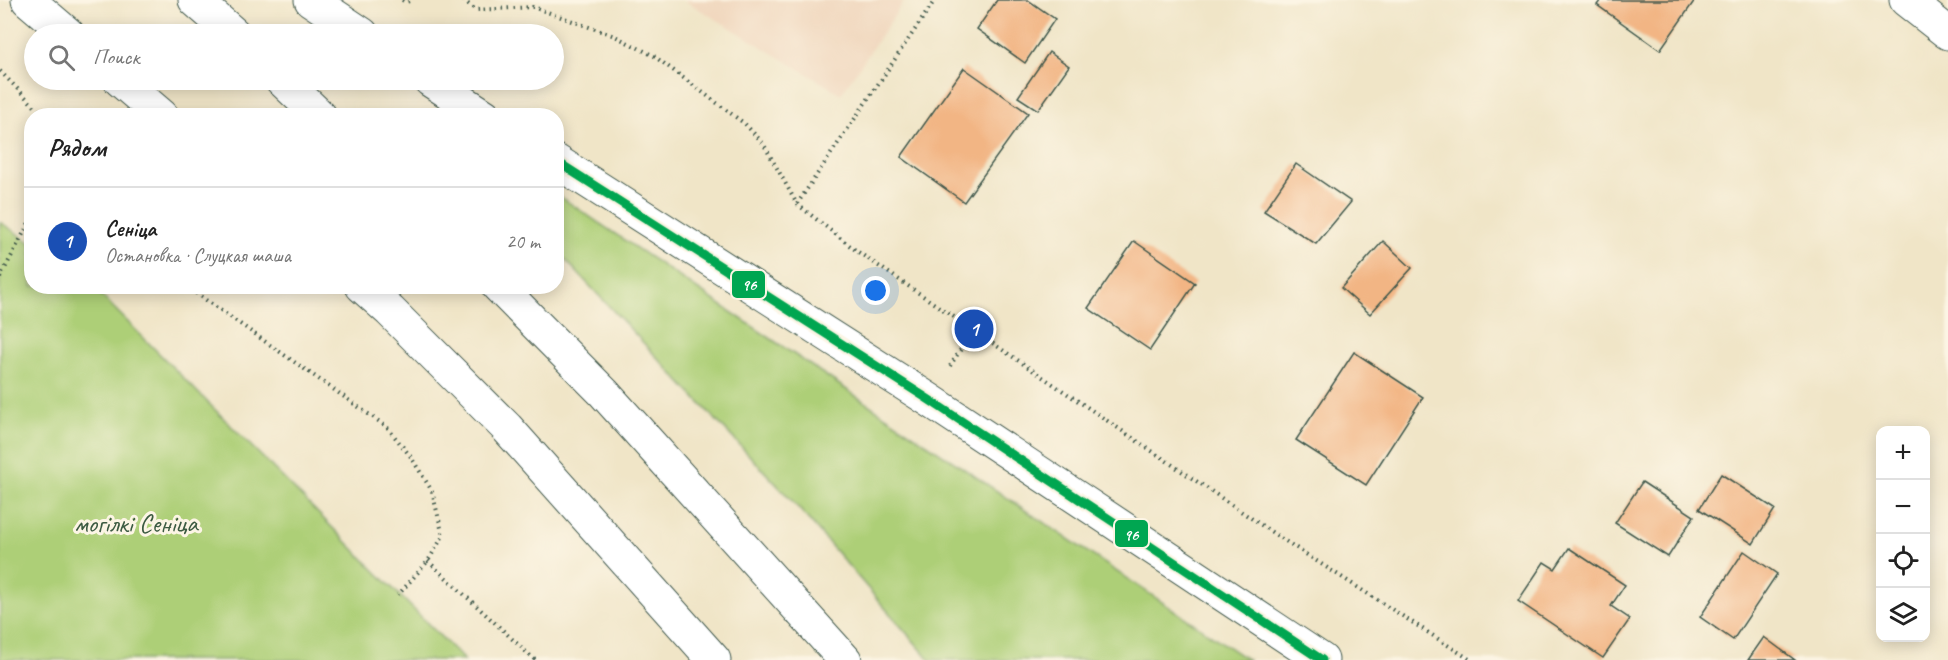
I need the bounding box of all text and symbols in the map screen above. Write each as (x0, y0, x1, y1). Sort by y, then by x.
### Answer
search box (24, 24, 564, 90)
icon: search (45, 41, 78, 74)
text: Поиск (93, 43, 139, 71)
text: Рядом (48, 131, 106, 164)
text: Сеніца (105, 215, 156, 243)
text: 1 (63, 229, 72, 254)
text: 20 m (506, 229, 540, 254)
text: Остановка · Слуцкая шаша (105, 243, 291, 268)
line badge: 96 (731, 270, 766, 299)
text: 96 (742, 275, 758, 295)
your location (861, 276, 890, 305)
pin: 1 (954, 306, 994, 352)
map controls (1876, 426, 1930, 642)
button: + (1876, 426, 1930, 480)
button: − (1876, 480, 1930, 534)
park label: могілкі Сеніца (74, 507, 199, 540)
line badge: 96 (1114, 519, 1149, 548)
text: 96 (1124, 525, 1140, 545)
button: locate (1876, 534, 1930, 588)
button: layers (1876, 588, 1930, 642)

